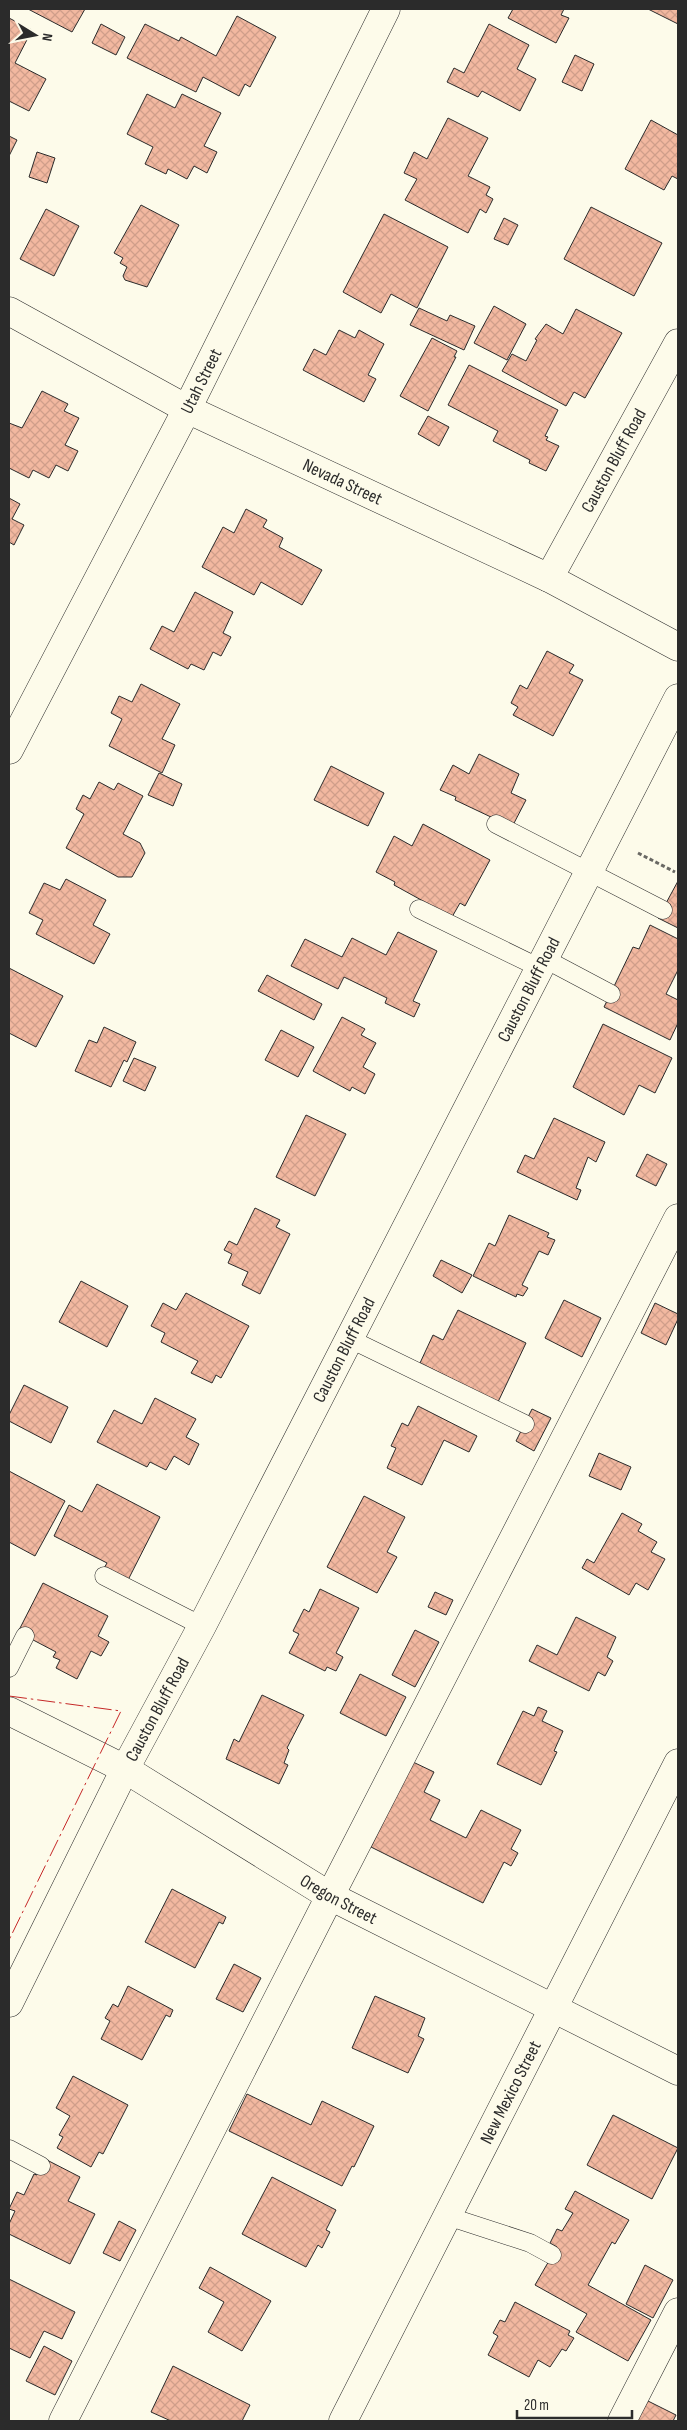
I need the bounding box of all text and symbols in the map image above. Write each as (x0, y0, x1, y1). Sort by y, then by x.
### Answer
north arrow (10, 10, 60, 60)
text: N (38, 32, 56, 42)
street label: Utah Street (176, 345, 226, 417)
street label: Causton Bluff Road (577, 405, 650, 516)
street label: Nevada Street (300, 454, 386, 509)
street label: Causton Bluff Road (493, 934, 564, 1045)
street label: Causton Bluff Road (308, 1294, 379, 1406)
street label: Causton Bluff Road (121, 1654, 194, 1765)
street label: Oregon Street (296, 1870, 381, 1929)
street label: New Mexico Street (475, 2037, 546, 2147)
scale bar (517, 2388, 632, 2420)
text: 20 m (524, 2396, 549, 2415)

